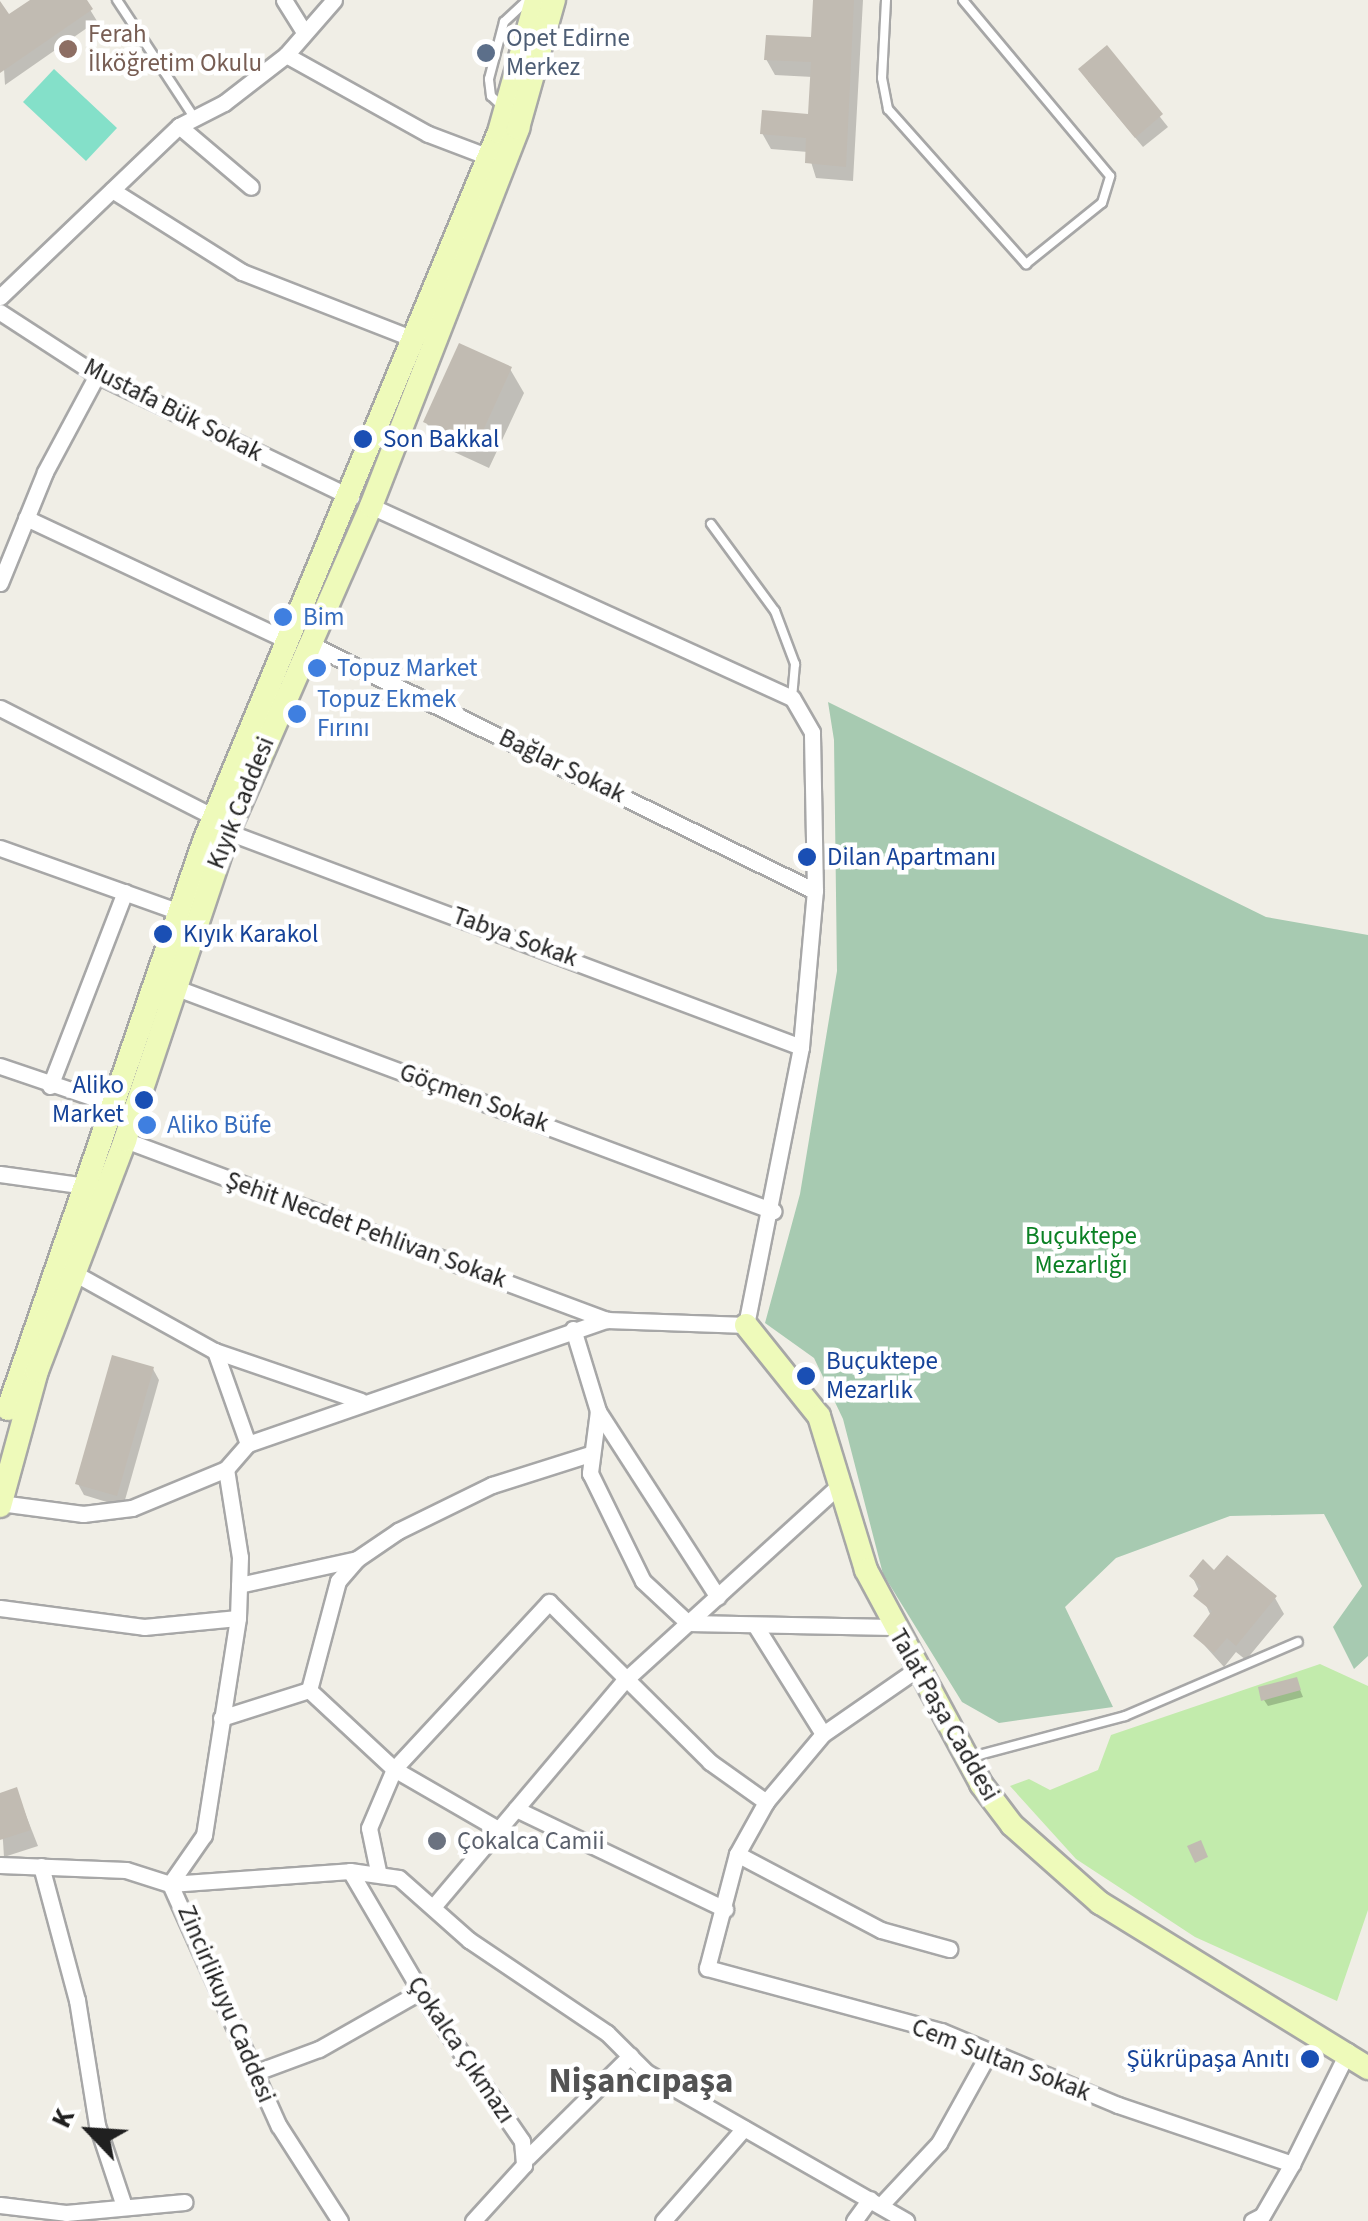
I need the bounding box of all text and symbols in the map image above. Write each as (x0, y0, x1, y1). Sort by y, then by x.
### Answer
place label: Ferah İlköğretim Okulu (88, 20, 262, 79)
place label: Opet Edirne Merkez (506, 24, 630, 83)
marker: Ferah İlköğretim Okulu (57, 38, 79, 60)
marker: Opet Edirne Merkez (475, 42, 497, 64)
street label: Mustafa Bük Sokak (79, 352, 267, 468)
place label: Son Bakkal (383, 424, 499, 454)
marker: Son Bakkal (352, 428, 374, 450)
place label: Bim (303, 602, 345, 632)
marker: Bim (272, 606, 294, 628)
place label: Topuz Market (337, 653, 477, 683)
marker: Topuz Market (306, 657, 328, 679)
place label: Topuz Ekmek Fırını (317, 685, 456, 744)
marker: Topuz Ekmek Fırını (286, 703, 308, 725)
street label: Bağlar Sokak (494, 723, 630, 809)
street label: Kıyık Caddesi (201, 733, 281, 873)
place label: Dilan Apartmanı (827, 842, 996, 872)
marker: Dilan Apartmanı (796, 846, 818, 868)
street label: Tabya Sokak (448, 901, 582, 973)
place label: Kıyık Karakol (183, 919, 318, 949)
marker: Kıyık Karakol (152, 923, 174, 945)
street label: Göçmen Sokak (395, 1057, 553, 1139)
place label: Aliko Market (52, 1071, 124, 1130)
marker: Aliko Market (133, 1089, 155, 1111)
place label: Aliko Büfe (167, 1110, 271, 1140)
marker: Aliko Büfe (136, 1114, 158, 1136)
street label: Şehit Necdet Pehlivan Sokak (222, 1165, 510, 1295)
park label: Buçuktepe Mezarlığı (1025, 1222, 1137, 1281)
place label: Buçuktepe Mezarlık (826, 1347, 938, 1406)
marker: Buçuktepe Mezarlık (795, 1365, 817, 1387)
street label: Talat Paşa Caddesi (883, 1624, 1005, 1806)
place label: Çokalca Camii (457, 1826, 605, 1856)
marker: Çokalca Camii (426, 1830, 448, 1852)
street label: Zincirlikuyu Caddesi (171, 1901, 281, 2107)
street label: Çokalca Çıkmazı (401, 1971, 521, 2129)
street label: Cem Sultan Sokak (907, 2012, 1095, 2108)
place label: Şükrüpaşa Anıtı (1126, 2044, 1290, 2074)
marker: Şükrüpaşa Anıtı (1299, 2048, 1321, 2070)
district label: Nişancıpaşa (548, 2060, 734, 2102)
north arrow (40, 2081, 140, 2181)
text: K (41, 2102, 85, 2135)

